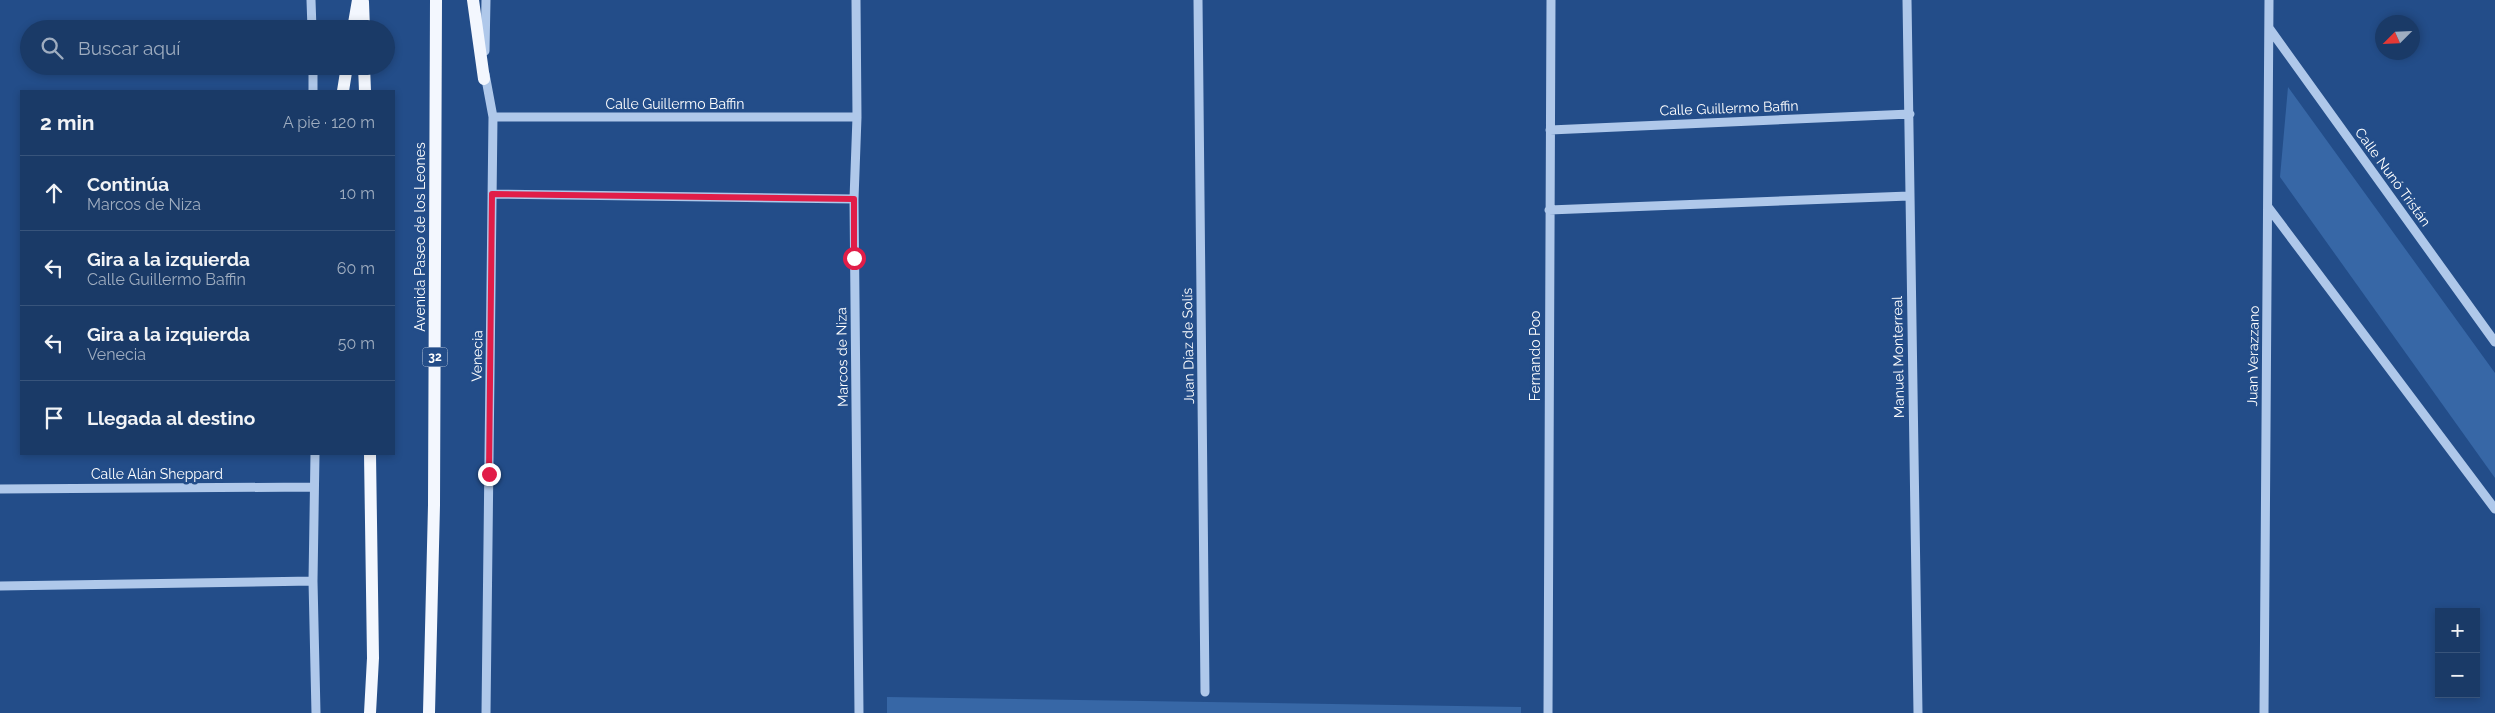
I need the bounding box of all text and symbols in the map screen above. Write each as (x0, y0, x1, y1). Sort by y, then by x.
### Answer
north arrow (2375, 15, 2420, 60)
search box (20, 20, 395, 75)
icon: search (38, 34, 66, 62)
text: Buscar aquí (78, 37, 180, 59)
street label: Calle Guillermo Baffin (606, 96, 744, 112)
street label: Calle Guillermo Baffin (1659, 98, 1799, 118)
text: 2 min (40, 110, 94, 135)
text: A pie · 120 m (283, 113, 375, 132)
street label: Calle Nunó Tristán (2352, 125, 2434, 229)
street label: Avenida Paseo de los Leones (412, 142, 428, 332)
text: Continúa (87, 173, 169, 195)
icon: ahead (40, 179, 68, 207)
text: 10 m (340, 184, 375, 203)
text: Marcos de Niza (87, 195, 201, 214)
route start (843, 247, 866, 270)
text: Gira a la izquierda (87, 248, 250, 270)
icon: left (40, 254, 68, 282)
text: 60 m (337, 259, 375, 278)
text: Calle Guillermo Baffin (87, 270, 246, 289)
street label: Juan Díaz de Solís (1179, 287, 1197, 404)
street label: Manuel Monterreal (1889, 296, 1907, 418)
street label: Juan Verazzano (2244, 305, 2262, 407)
street label: Marcos de Niza (833, 307, 851, 407)
street label: Fernando Poo (1527, 311, 1543, 401)
text: Gira a la izquierda (87, 323, 250, 345)
icon: left (40, 329, 68, 357)
street label: Venecia (469, 330, 485, 382)
text: 50 m (338, 334, 375, 353)
text: Venecia (87, 345, 146, 364)
road number: 32 (422, 348, 448, 367)
icon: arrive (40, 404, 68, 432)
text: Llegada al destino (87, 407, 255, 429)
route end (478, 463, 501, 486)
street label: Calle Alán Sheppard (91, 466, 223, 482)
map controls (2435, 608, 2480, 698)
button: + (2435, 608, 2480, 653)
button: − (2435, 653, 2480, 698)

